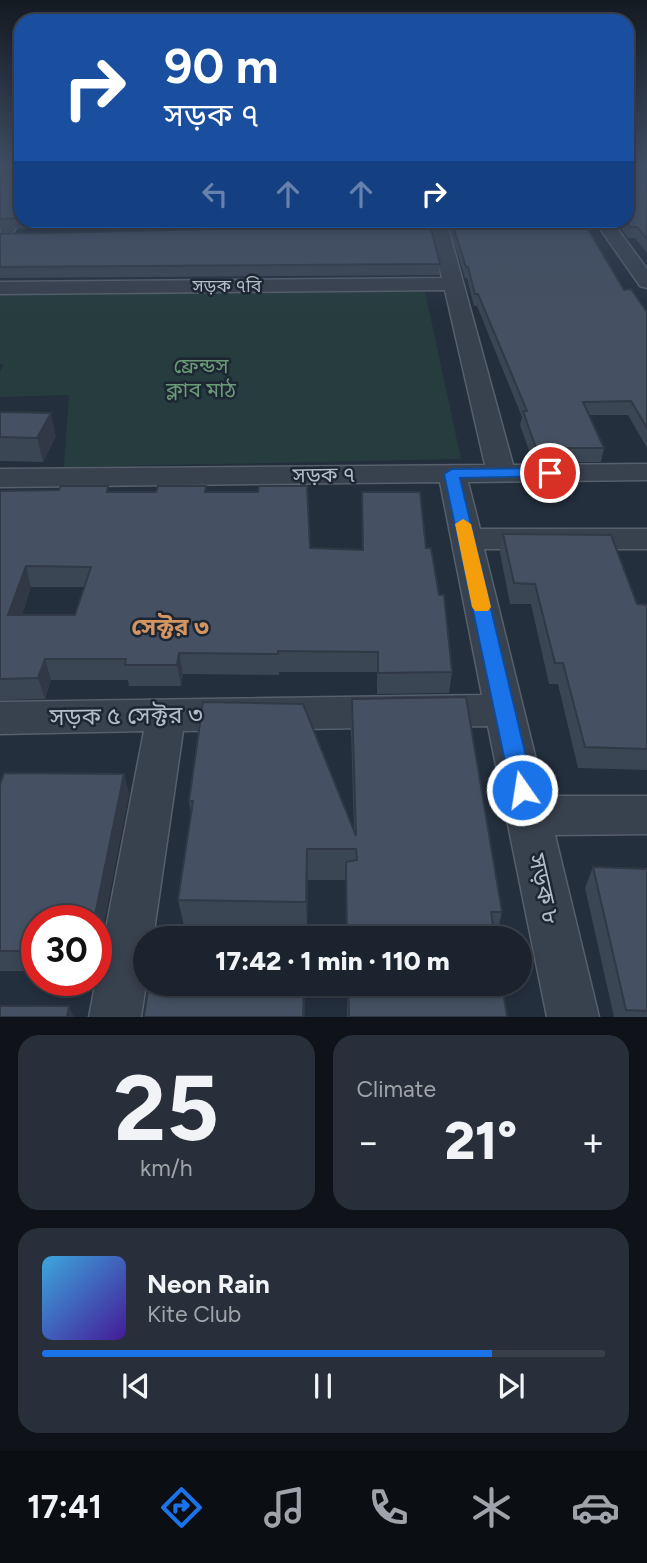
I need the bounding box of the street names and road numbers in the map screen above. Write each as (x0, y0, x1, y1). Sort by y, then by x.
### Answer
street label: সড়ক ৭বি (191, 275, 262, 297)
street label: সড়ক ৭ (291, 461, 356, 488)
street label: সড়ক ৫ সেক্টর ৩ (48, 700, 203, 731)
street label: সড়ক ৮ (522, 850, 567, 927)

